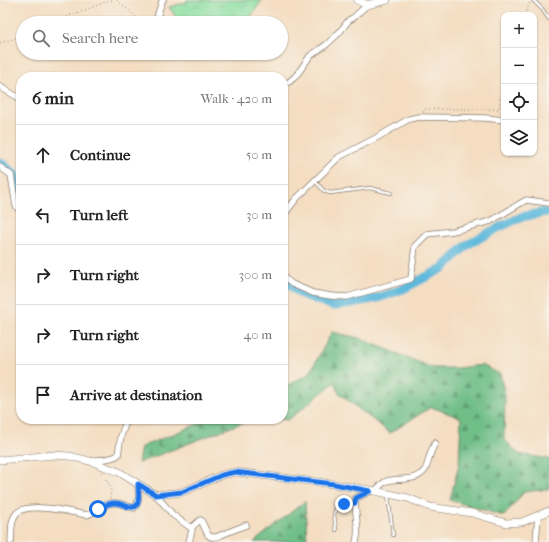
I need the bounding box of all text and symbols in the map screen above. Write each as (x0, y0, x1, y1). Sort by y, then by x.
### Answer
map controls (501, 12, 537, 156)
button: + (501, 12, 537, 48)
search box (16, 16, 288, 60)
icon: search (30, 27, 52, 49)
text: Search here (62, 29, 138, 47)
button: − (501, 48, 537, 84)
button: locate (501, 84, 537, 120)
text: 6 min (32, 88, 74, 108)
text: Walk · 420 m (200, 91, 272, 106)
button: layers (501, 120, 537, 156)
icon: ahead (32, 144, 54, 166)
text: Continue (70, 146, 130, 164)
text: 50 m (246, 147, 272, 162)
icon: left (32, 204, 54, 226)
text: Turn left (70, 206, 128, 224)
text: 30 m (246, 207, 272, 222)
icon: right (32, 264, 54, 286)
text: Turn right (70, 266, 139, 284)
text: 300 m (239, 267, 272, 282)
icon: right (32, 324, 54, 346)
text: Turn right (70, 326, 139, 344)
text: 40 m (244, 327, 272, 342)
icon: arrive (32, 384, 54, 406)
text: Arrive at destination (70, 386, 202, 404)
route end (335, 495, 353, 513)
route start (89, 500, 107, 518)

